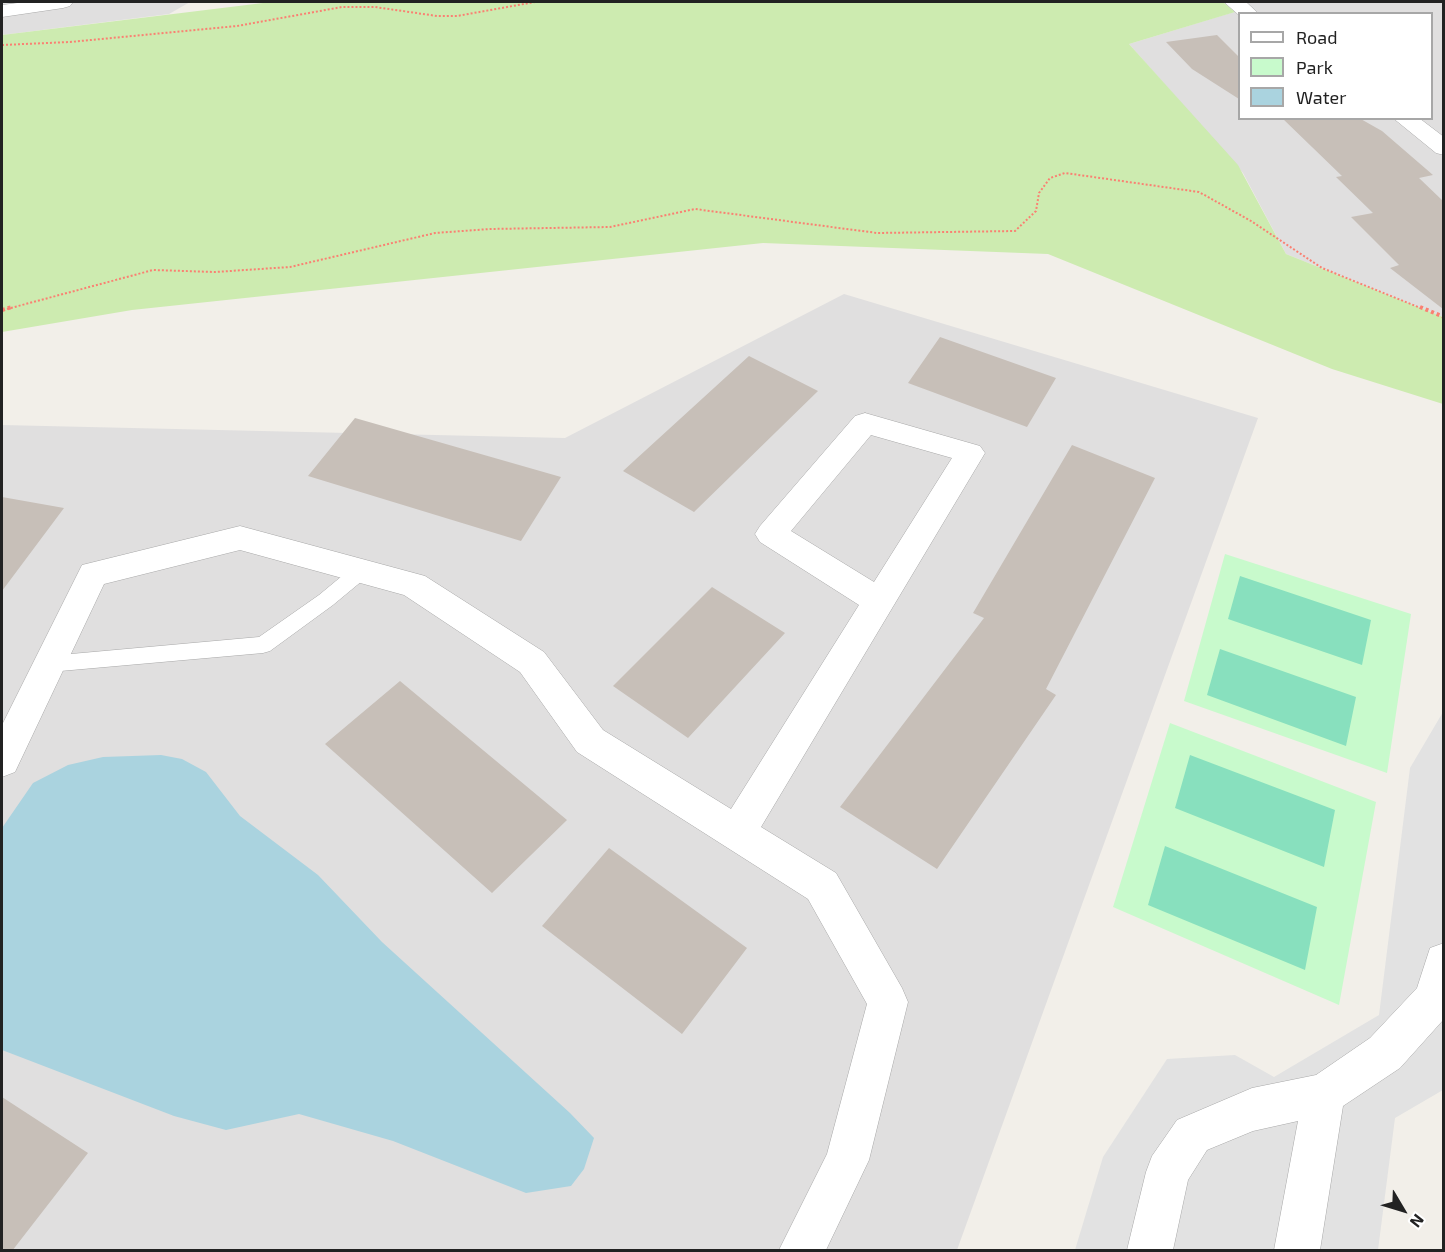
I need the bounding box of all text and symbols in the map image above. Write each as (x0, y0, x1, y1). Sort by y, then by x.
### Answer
legend (1238, 12, 1433, 120)
text: Road (1296, 26, 1337, 48)
text: Park (1296, 56, 1333, 78)
text: Water (1296, 86, 1346, 108)
north arrow (1373, 1180, 1433, 1240)
text: N (1407, 1211, 1429, 1232)

